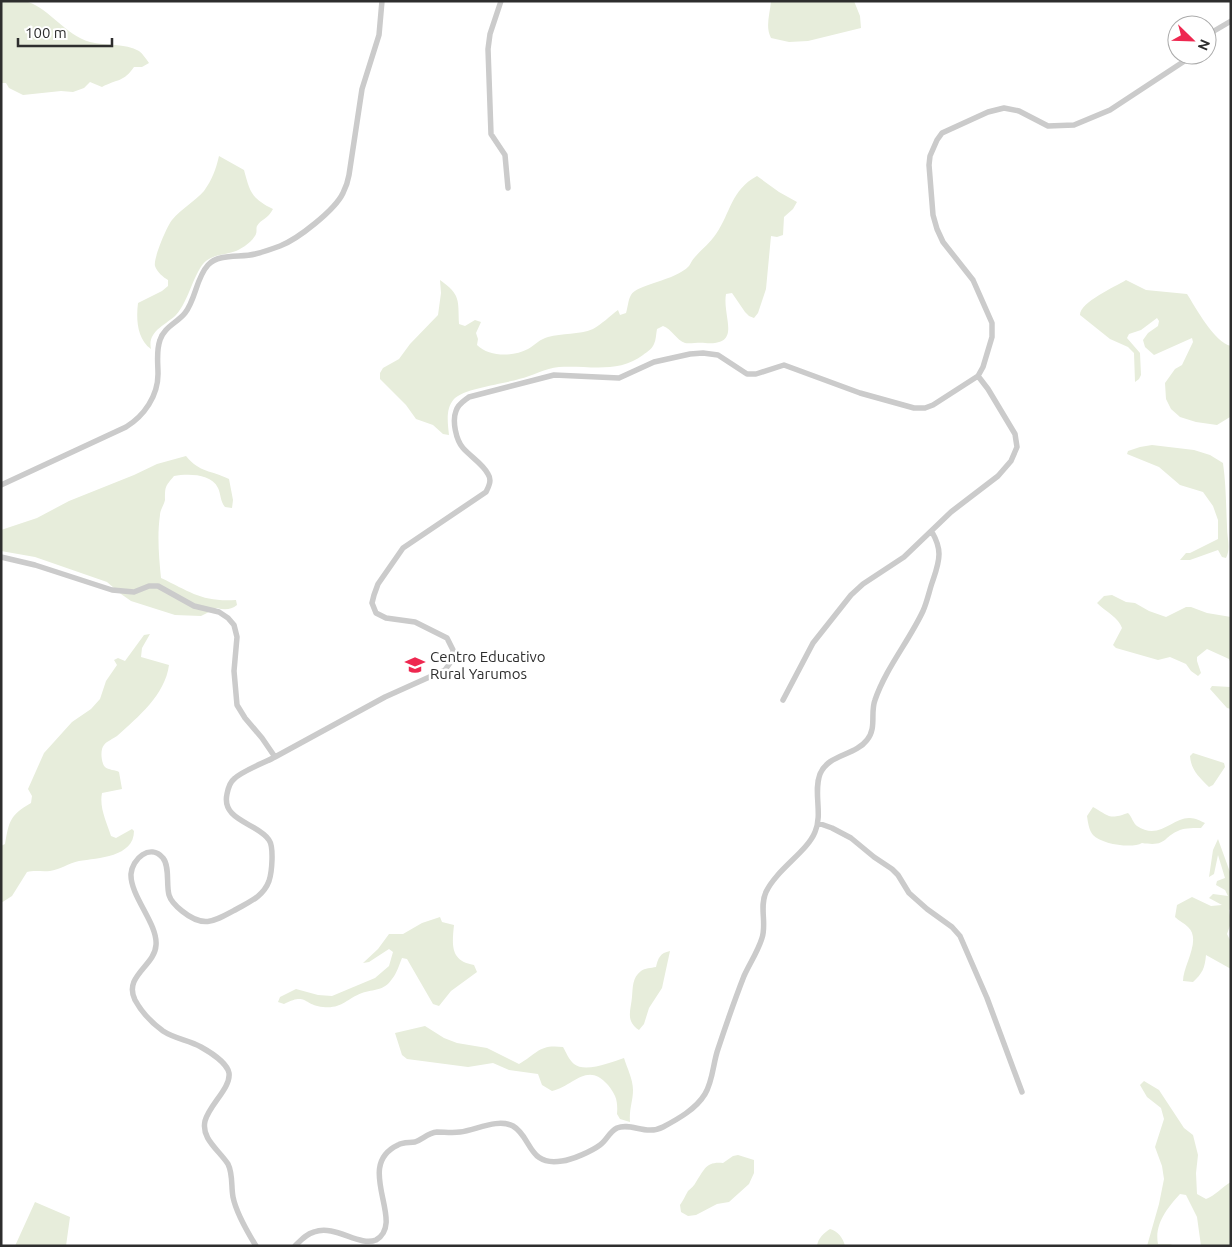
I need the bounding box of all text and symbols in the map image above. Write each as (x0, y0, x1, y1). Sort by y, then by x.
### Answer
scale bar (18, 15, 111, 47)
north arrow (1167, 15, 1217, 65)
text: 100 m (25, 24, 67, 41)
text: N (1195, 37, 1213, 53)
place label: Centro Educativo Rural Yarumos (430, 648, 546, 682)
school or university icon: Centro Educativo Rural Yarumos (404, 654, 426, 676)

